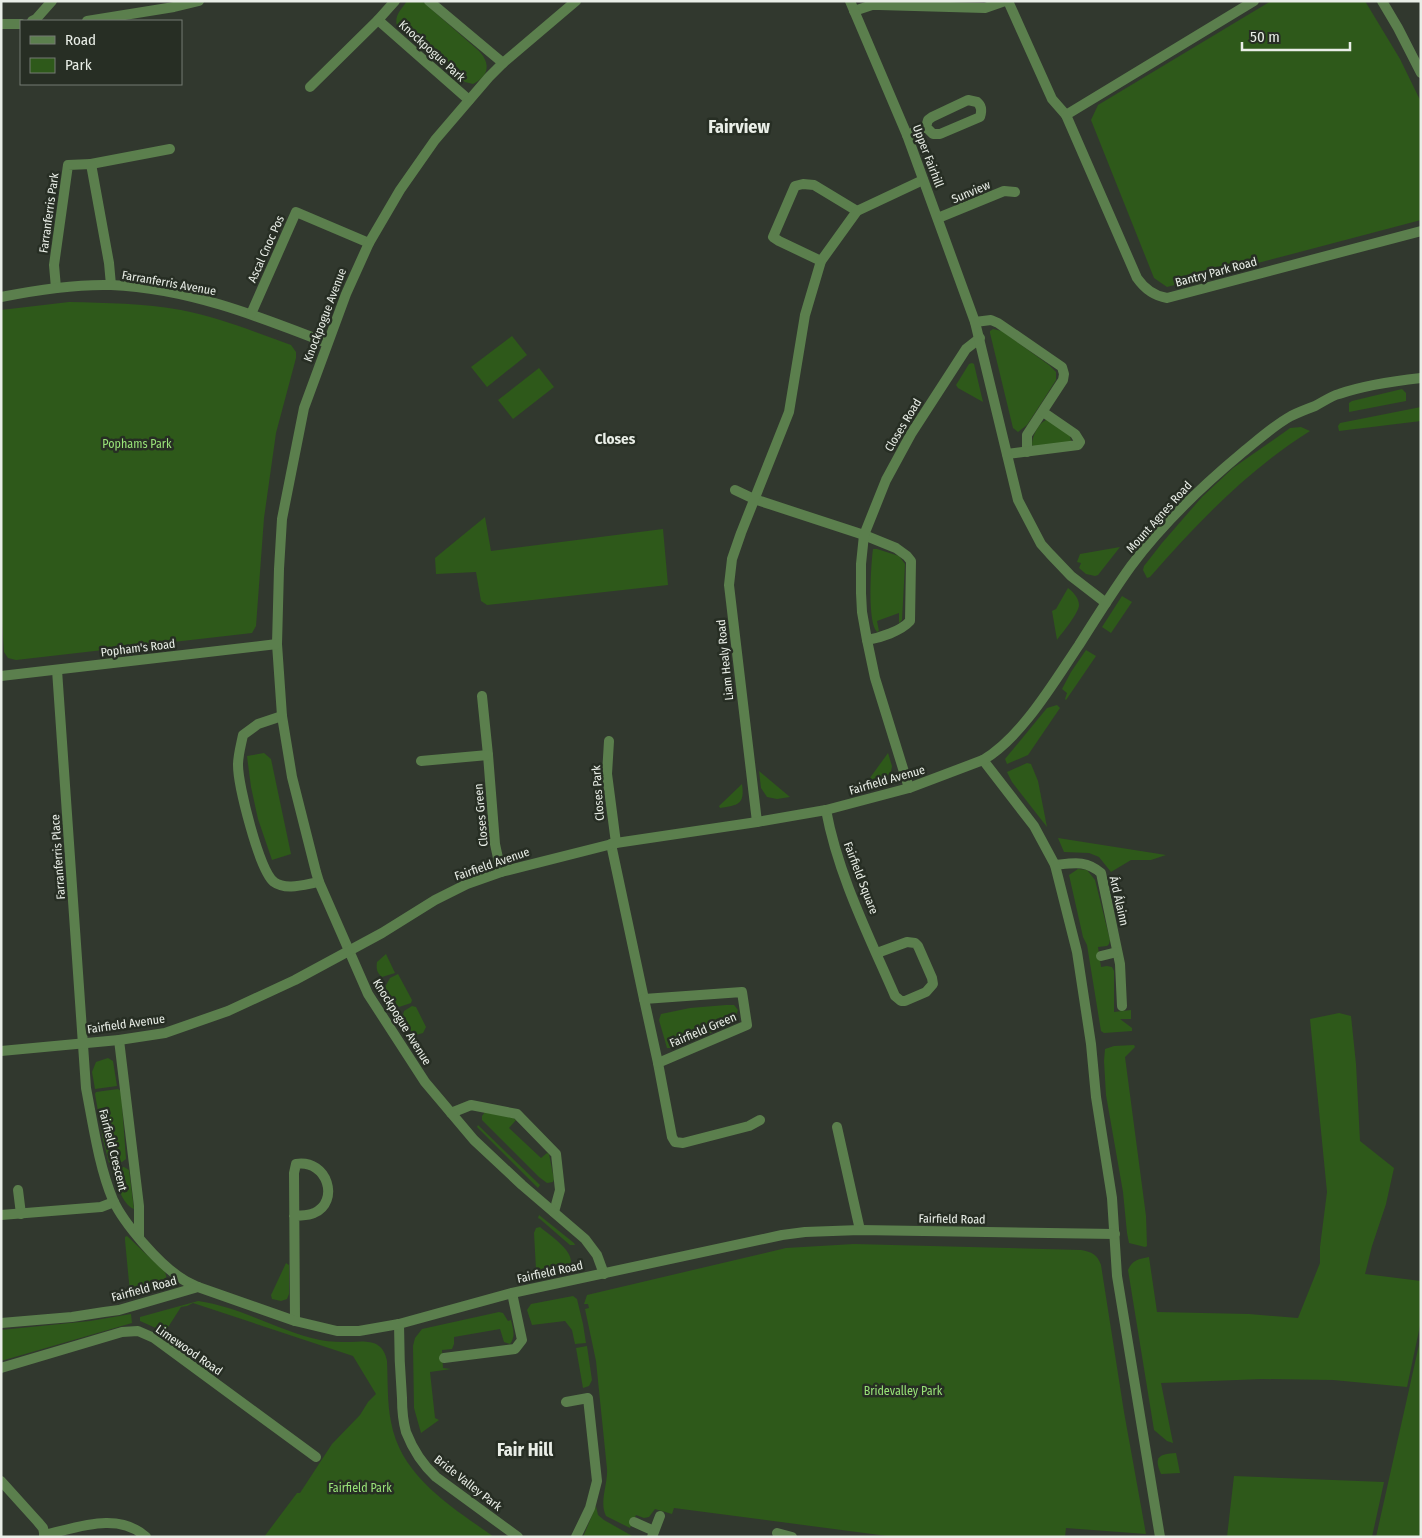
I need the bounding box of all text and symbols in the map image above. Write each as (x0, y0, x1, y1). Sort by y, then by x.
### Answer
street label: Knockpogue Park (396, 18, 468, 85)
legend (20, 20, 182, 85)
scale bar (1242, 20, 1350, 52)
text: 50 m (1250, 28, 1280, 46)
text: Road (65, 31, 96, 49)
text: Park (65, 56, 92, 74)
district label: Fairview (708, 116, 770, 138)
street label: Upper Fairhill (910, 123, 946, 189)
street label: Farranferris Park (36, 172, 62, 254)
street label: Sunview (950, 178, 993, 206)
street label: Ascal Cnoc Pos (245, 213, 287, 285)
street label: Bantry Park Road (1174, 254, 1258, 290)
street label: Knockpogue Avenue (301, 266, 349, 364)
street label: Farranferris Avenue (121, 268, 217, 298)
street label: Closes Road (882, 396, 924, 454)
district label: Closes (595, 430, 636, 448)
park label: Pophams Park (102, 437, 172, 451)
street label: Mount Agnes Road (1123, 478, 1195, 556)
street label: Liam Healy Road (714, 619, 736, 701)
street label: Popham's Road (100, 636, 176, 660)
street label: Fairfield Avenue (847, 762, 927, 798)
street label: Closes Park (589, 764, 607, 821)
street label: Closes Green (471, 783, 491, 847)
street label: Farranferris Place (48, 814, 68, 900)
street label: Fairfield Square (841, 840, 881, 916)
street label: Fairfield Avenue (453, 845, 531, 883)
street label: Árd Álainn (1107, 875, 1132, 927)
street label: Knockpogue Avenue (370, 976, 434, 1068)
street label: Fairfield Green (668, 1010, 738, 1050)
street label: Fairfield Avenue (86, 1012, 166, 1036)
street label: Fairfield Crescent (96, 1108, 130, 1193)
street label: Fairfield Road (918, 1211, 986, 1227)
street label: Fairfield Road (516, 1258, 584, 1286)
street label: Fairfield Road (110, 1274, 178, 1304)
street label: Limewood Road (153, 1322, 225, 1378)
park label: Bridevalley Park (864, 1384, 943, 1398)
district label: Fair Hill (497, 1439, 553, 1461)
street label: Bride Valley Park (431, 1452, 505, 1514)
park label: Fairfield Park (328, 1481, 392, 1495)

